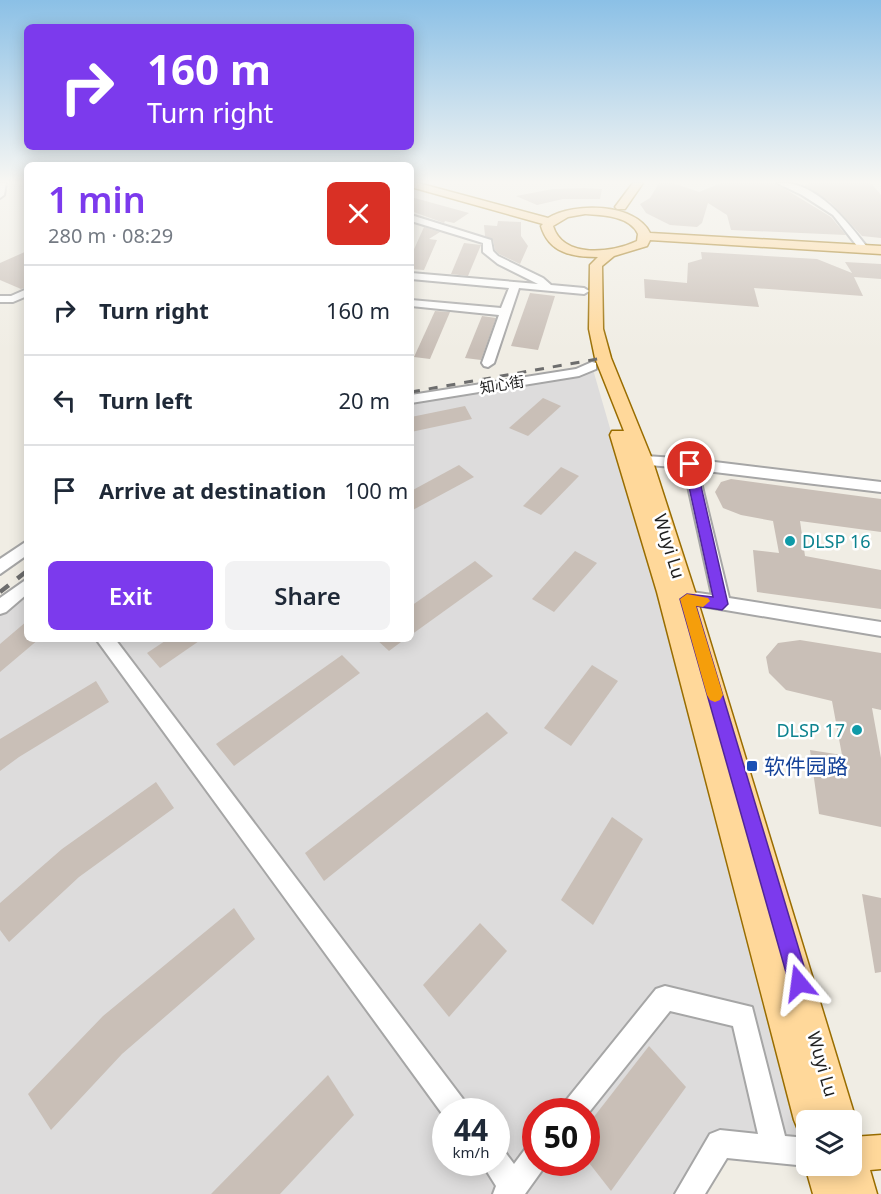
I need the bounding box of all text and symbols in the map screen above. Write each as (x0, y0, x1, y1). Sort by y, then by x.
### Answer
text: 160 m (147, 40, 271, 97)
icon: right (48, 48, 126, 126)
text: Turn right (147, 94, 273, 131)
text: 1 min (48, 175, 146, 224)
button: close (327, 182, 390, 245)
text: 280 m · 08:29 (48, 222, 173, 249)
icon: right (48, 294, 81, 327)
text: Turn right (99, 295, 209, 325)
text: 160 m (326, 295, 390, 325)
street label: 知心街 (478, 371, 526, 397)
icon: left (48, 384, 81, 417)
text: Turn left (99, 385, 193, 415)
text: 20 m (339, 385, 390, 415)
pin (664, 438, 715, 489)
icon: arrive (673, 447, 706, 480)
icon: arrive (48, 474, 81, 507)
text: Arrive at destination (99, 475, 326, 505)
text: 100 m (344, 475, 408, 505)
street label: Wuyi Lu (649, 511, 691, 581)
place label: DLSP 16 (802, 529, 871, 553)
marker: DLSP 16 (783, 534, 797, 548)
button: Exit (48, 561, 213, 630)
button: Share (225, 561, 390, 630)
place label: DLSP 17 (776, 718, 845, 742)
marker: DLSP 17 (850, 723, 864, 737)
place label: 软件园路 (764, 752, 848, 780)
marker: 软件园路 (745, 759, 759, 773)
position arrow (767, 951, 831, 1015)
street label: Wuyi Lu (802, 1029, 844, 1099)
speed limit sign: 50 (522, 1098, 600, 1176)
text: 44 (454, 1109, 488, 1150)
map controls (796, 1110, 862, 1176)
button: layers (796, 1110, 862, 1176)
text: km/h (453, 1142, 489, 1162)

